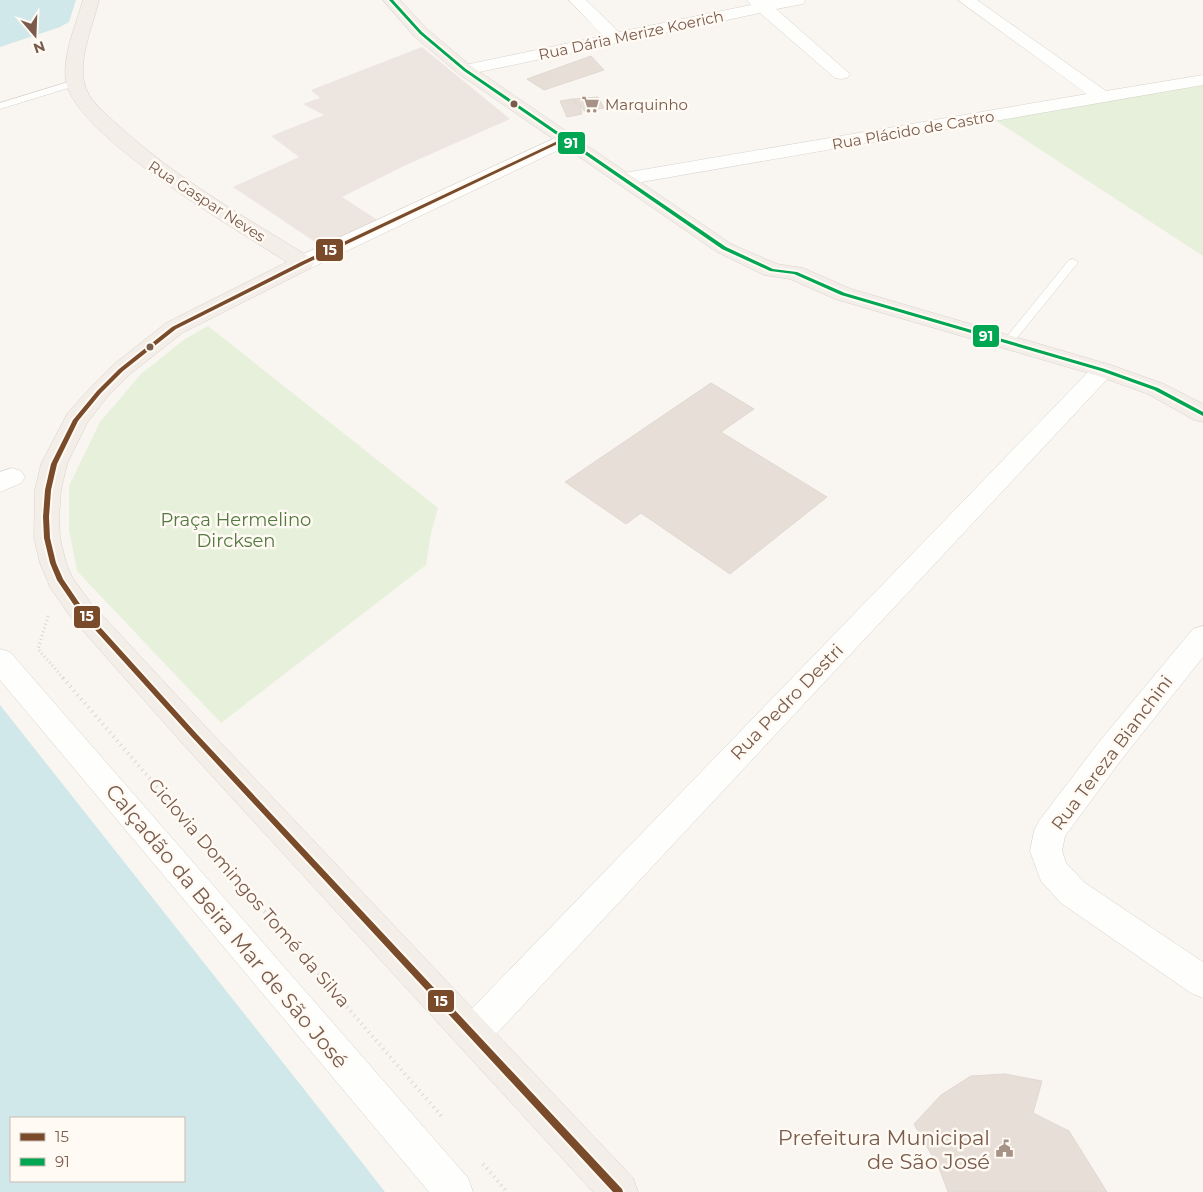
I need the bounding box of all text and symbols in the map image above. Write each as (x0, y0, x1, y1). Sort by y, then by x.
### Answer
street label: Rua Dária Merize Koerich (537, 6, 725, 64)
north arrow (10, 10, 60, 60)
text: N (31, 37, 48, 58)
supermarket icon: Marquinho (581, 94, 601, 114)
place label: Marquinho (605, 95, 688, 114)
unlabelled marker (509, 99, 519, 109)
street label: Rua Plácido de Castro (830, 106, 996, 154)
line badge: 91 (557, 131, 586, 155)
text: 91 (564, 134, 578, 152)
street label: Rua Gaspar Neves (145, 156, 269, 246)
line badge: 15 (315, 238, 344, 262)
text: 15 (323, 241, 337, 259)
line badge: 91 (972, 324, 1000, 348)
text: 91 (979, 327, 993, 345)
unlabelled marker (145, 342, 155, 352)
park label: Praça Hermelino Dircksen (161, 509, 311, 552)
line badge: 15 (73, 605, 101, 629)
text: 15 (80, 607, 94, 625)
street label: Rua Pedro Destri (726, 639, 848, 765)
street label: Rua Tereza Bianchini (1047, 671, 1177, 835)
street label: Ciclovia Domingos Tomé da Silva (143, 774, 355, 1012)
street label: Calçadão da Beira Mar de São José (101, 779, 353, 1073)
line badge: 15 (427, 989, 455, 1013)
text: 15 (434, 992, 448, 1010)
legend (10, 1117, 185, 1182)
place label: Prefeitura Municipal de São José (778, 1125, 990, 1174)
text: 15 (55, 1127, 69, 1146)
public building icon: Prefeitura Municipal de São José (994, 1139, 1014, 1159)
text: 91 (55, 1152, 70, 1171)

